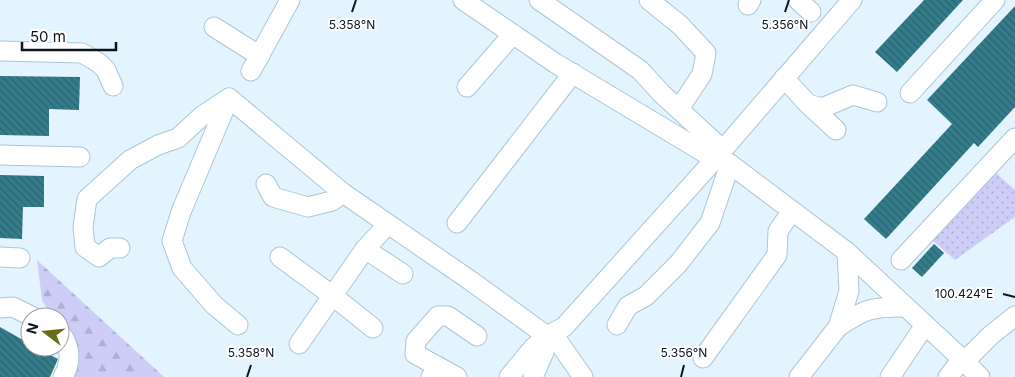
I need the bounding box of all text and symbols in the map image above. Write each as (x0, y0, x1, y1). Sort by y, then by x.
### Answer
text: 5.358°N (329, 17, 375, 32)
text: 5.356°N (762, 17, 808, 32)
scale bar (22, 20, 116, 52)
text: 50 m (30, 27, 66, 46)
text: 100.424°E (935, 286, 993, 301)
north arrow (20, 307, 70, 357)
text: N (22, 321, 42, 336)
text: 5.358°N (228, 345, 274, 360)
text: 5.356°N (661, 345, 707, 360)

